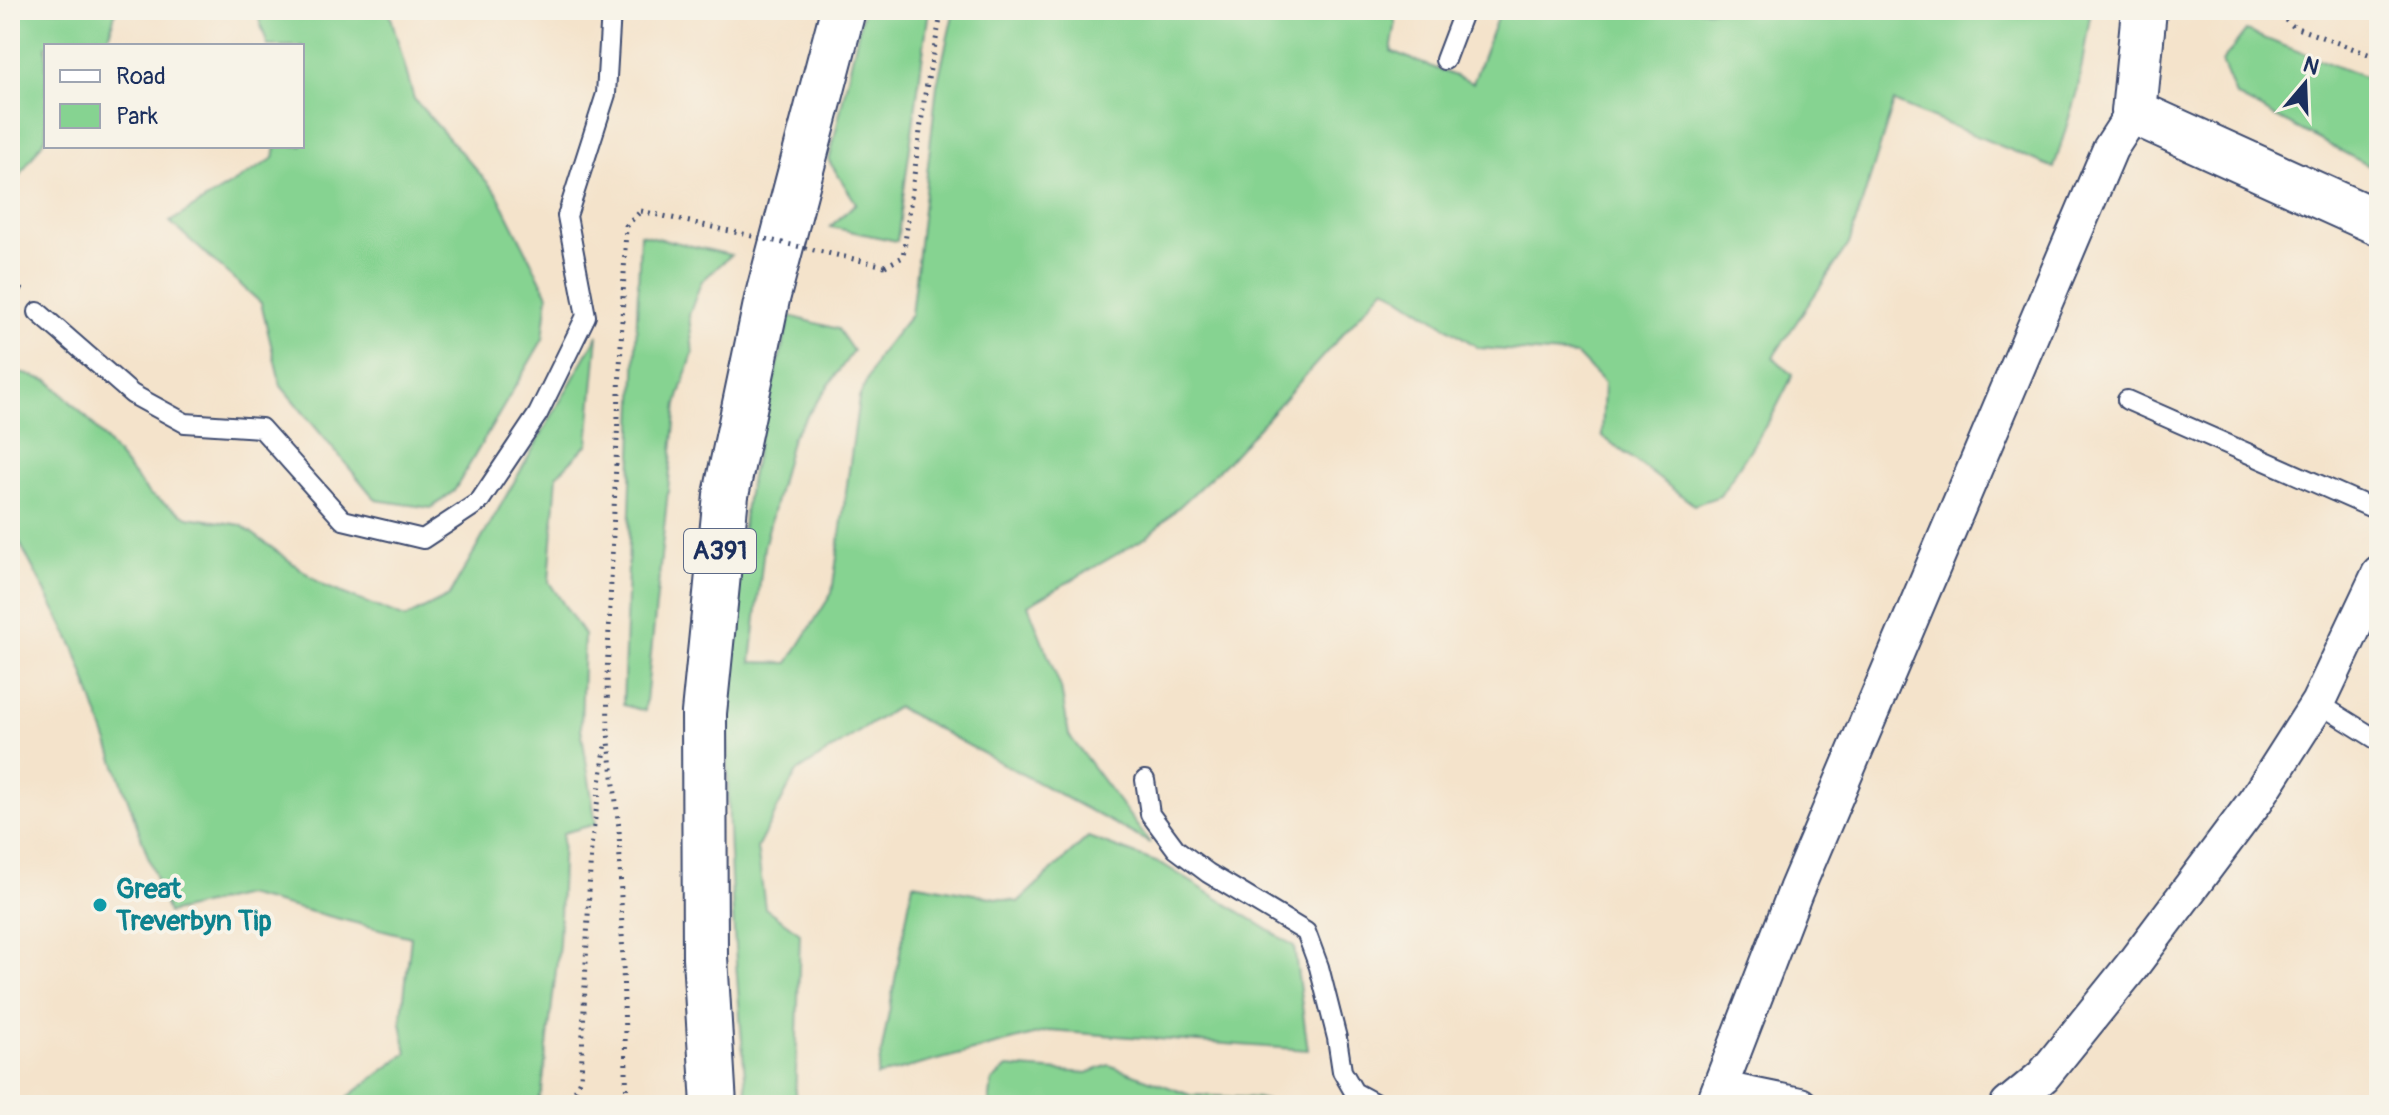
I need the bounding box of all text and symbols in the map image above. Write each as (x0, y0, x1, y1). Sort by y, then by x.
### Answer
legend (44, 44, 304, 148)
north arrow (2265, 44, 2345, 124)
text: N (2300, 50, 2323, 82)
text: Road (116, 62, 166, 91)
text: Park (116, 102, 158, 131)
road number: A391 (684, 529, 756, 573)
place label: Great Treverbyn Tip (115, 872, 272, 939)
marker: Great Treverbyn Tip (91, 896, 109, 914)

